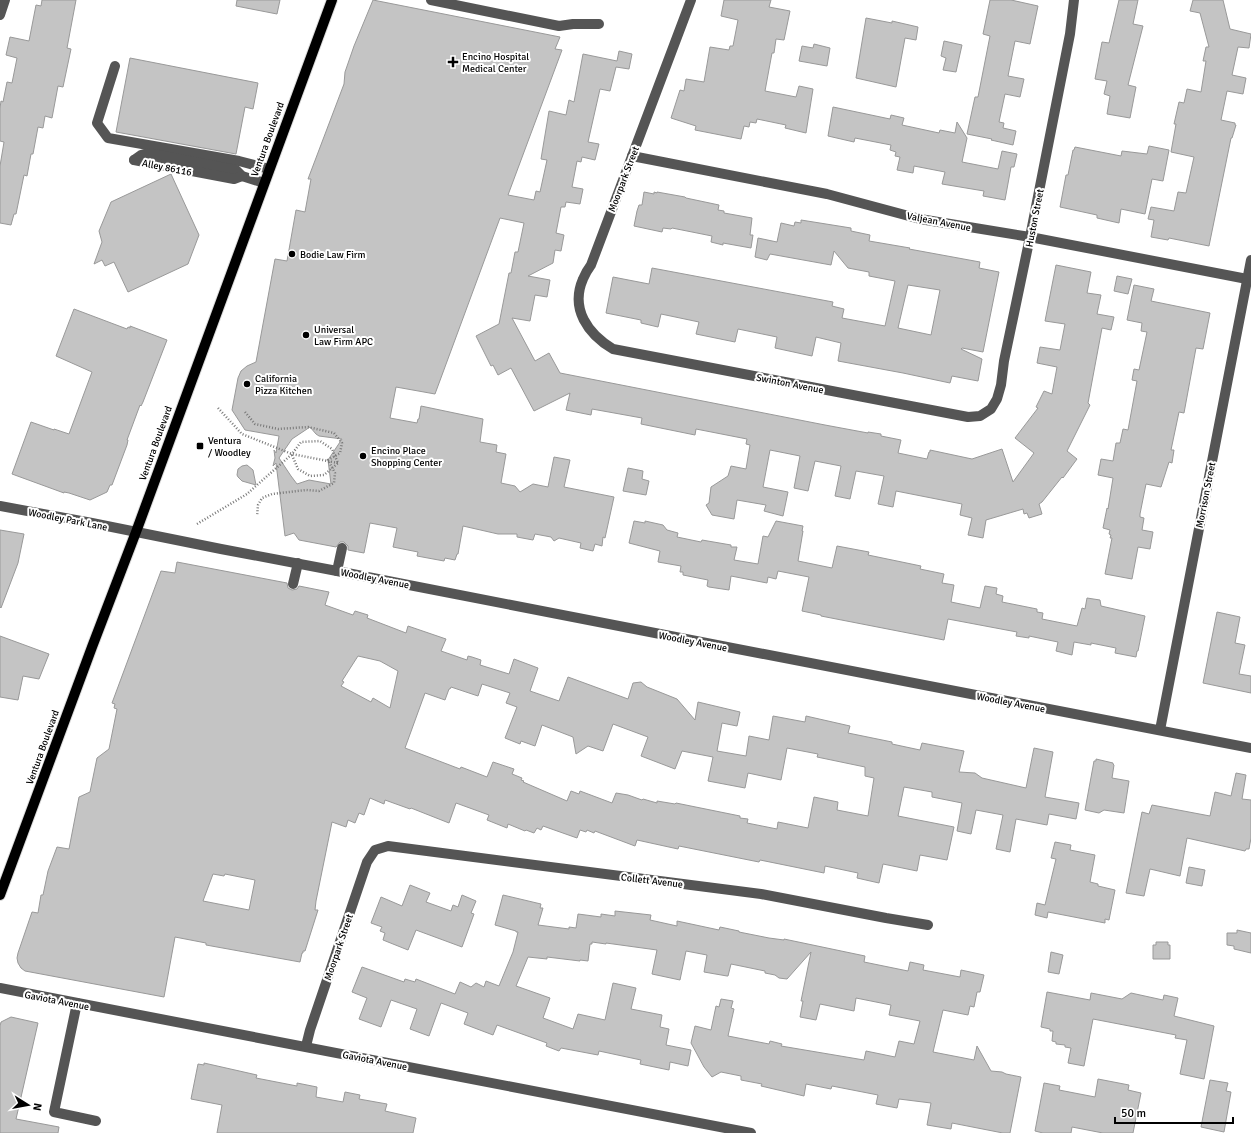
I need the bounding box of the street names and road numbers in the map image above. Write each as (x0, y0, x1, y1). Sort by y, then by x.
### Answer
street label: Ventura Boulevard (249, 100, 287, 178)
street label: Moorpark Street (606, 144, 642, 214)
street label: Alley 86116 (141, 157, 193, 179)
street label: Huston Street (1023, 188, 1047, 248)
street label: Valjean Avenue (906, 210, 972, 234)
street label: Swinton Avenue (755, 372, 825, 396)
street label: Ventura Boulevard (137, 404, 175, 482)
street label: Morrison Street (1194, 461, 1218, 529)
street label: Woodley Park Lane (27, 506, 108, 534)
street label: Woodley Avenue (339, 566, 410, 592)
street label: Woodley Avenue (657, 629, 728, 655)
street label: Woodley Avenue (975, 690, 1046, 716)
street label: Ventura Boulevard (24, 708, 62, 786)
street label: Collett Avenue (620, 871, 684, 891)
street label: Moorpark Street (322, 912, 356, 982)
street label: Gaviota Avenue (23, 989, 90, 1013)
street label: Gaviota Avenue (341, 1049, 408, 1073)

